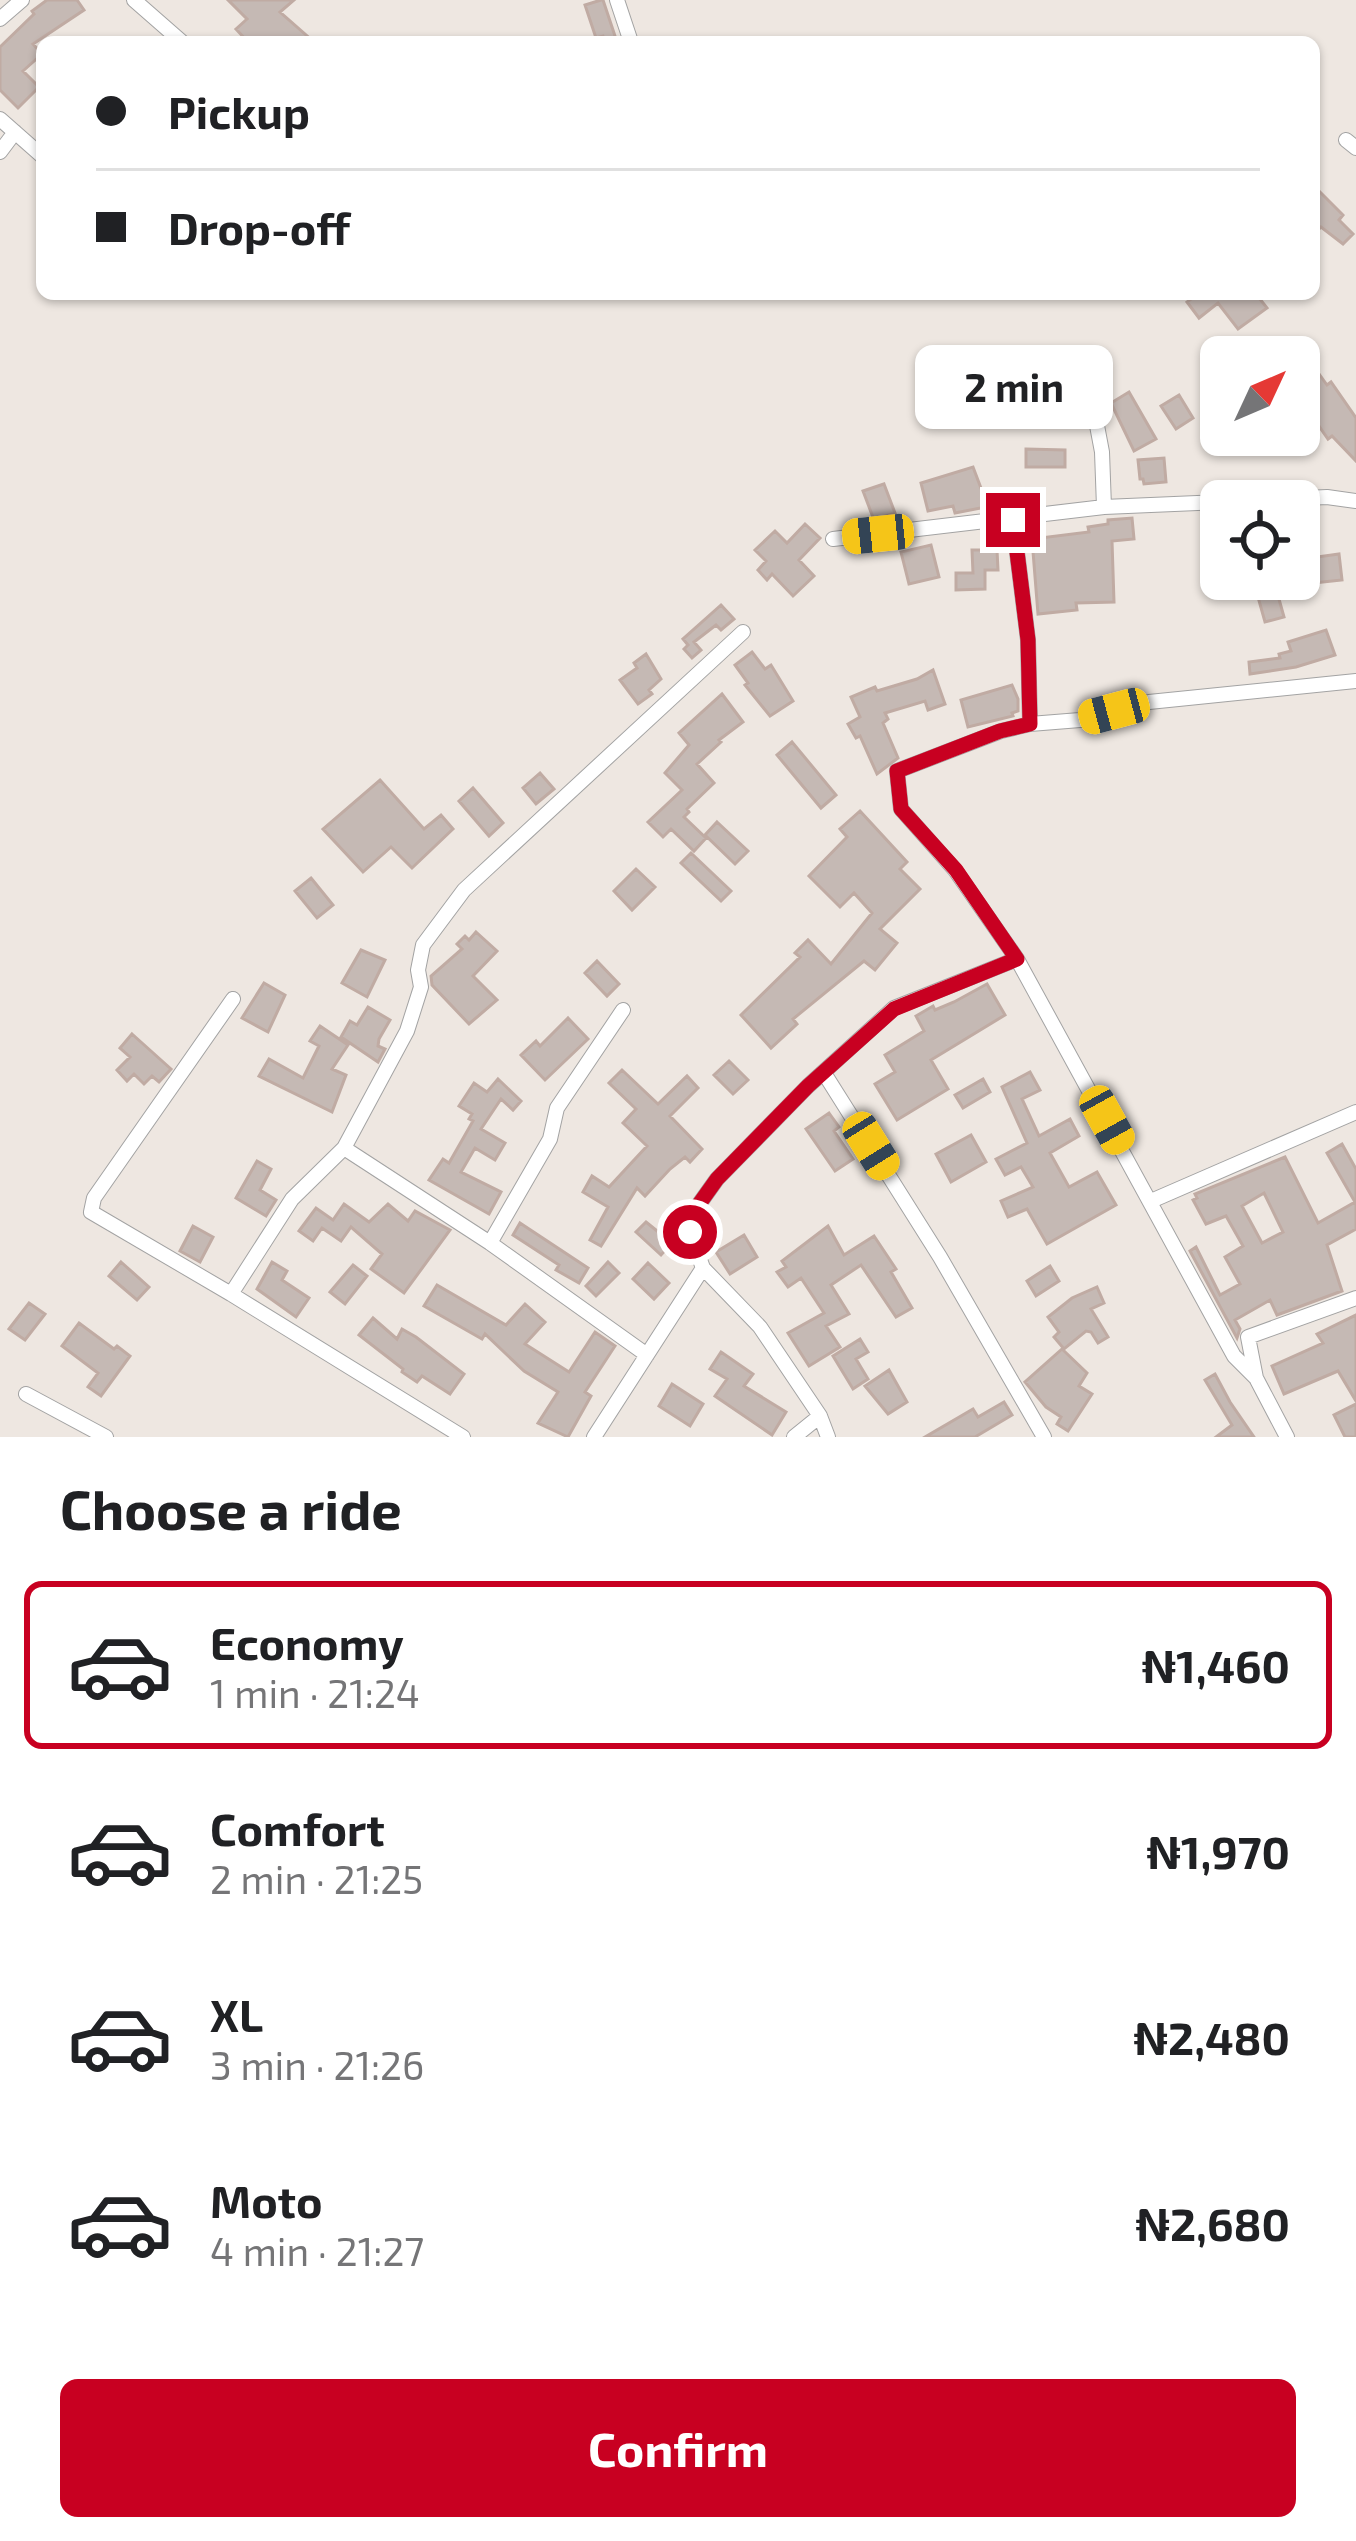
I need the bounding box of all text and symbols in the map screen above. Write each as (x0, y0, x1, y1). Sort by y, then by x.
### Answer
text: Pickup (168, 84, 310, 138)
text: Drop-off (168, 200, 350, 254)
north arrow (1200, 336, 1320, 456)
map controls (1200, 336, 1320, 600)
callout: 2 min (914, 346, 1112, 430)
text: 2 min (964, 363, 1064, 410)
button: locate (1200, 480, 1320, 600)
route end (986, 493, 1040, 547)
car (840, 512, 916, 556)
car (1075, 684, 1153, 738)
car (1074, 1080, 1140, 1160)
car (837, 1106, 905, 1186)
route start (663, 1205, 717, 1259)
text: Choose a ride (60, 1476, 402, 1541)
icon: car (66, 1611, 174, 1719)
text: Economy (210, 1615, 404, 1669)
text: ₦1,460 (1141, 1638, 1290, 1692)
text: 1 min · 21:24 (210, 1669, 420, 1716)
icon: car (66, 1797, 174, 1905)
text: Comfort (210, 1801, 385, 1855)
text: ₦1,970 (1146, 1824, 1290, 1878)
text: 2 min · 21:25 (210, 1855, 423, 1902)
icon: car (66, 1983, 174, 2091)
text: XL (210, 1987, 263, 2041)
text: ₦2,480 (1133, 2010, 1290, 2064)
text: 3 min · 21:26 (210, 2041, 424, 2088)
icon: car (66, 2169, 174, 2277)
text: Moto (210, 2173, 323, 2227)
text: ₦2,680 (1135, 2196, 1290, 2250)
text: 4 min · 21:27 (210, 2227, 424, 2274)
button: Confirm (60, 2379, 1296, 2517)

